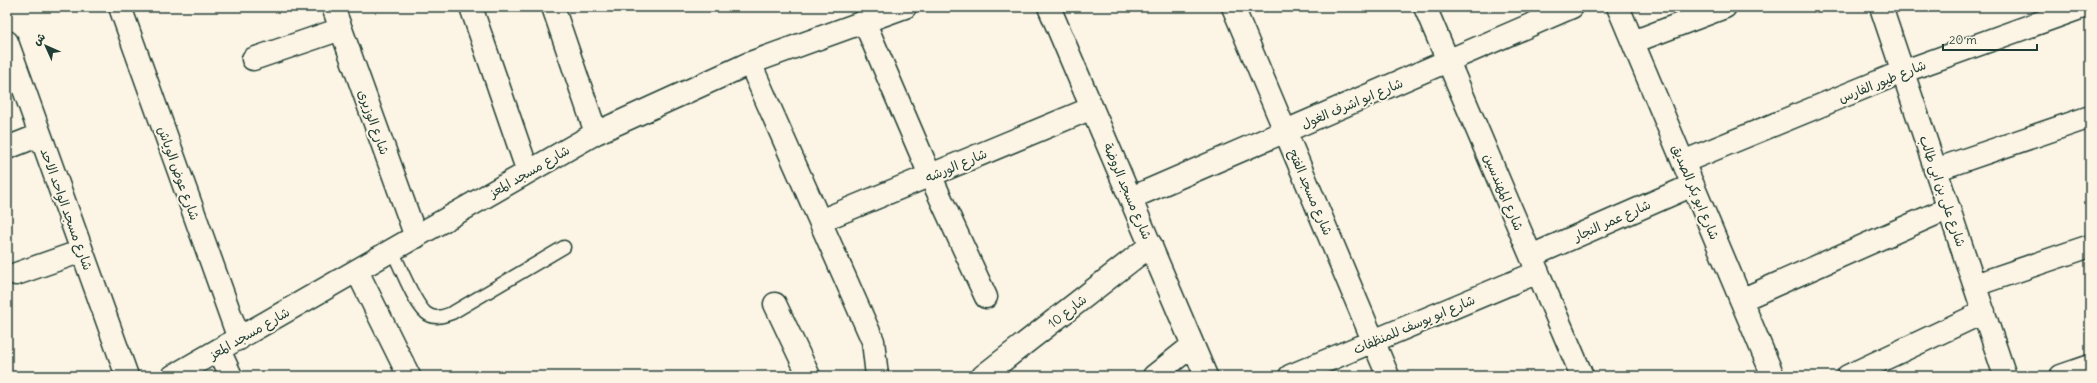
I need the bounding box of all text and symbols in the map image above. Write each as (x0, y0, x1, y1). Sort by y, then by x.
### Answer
north arrow (26, 26, 66, 66)
scale bar (1943, 26, 2037, 52)
text: ش (30, 30, 48, 48)
text: 20 m (1949, 32, 1977, 47)
street label: شارع طيور الفارس (1836, 56, 1929, 108)
street label: شارع ابو اشرف الغول (1299, 74, 1406, 133)
street label: شارع الوزيرى (353, 87, 393, 157)
street label: شارع عوض الوياش (153, 124, 203, 223)
street label: شارع على بن ابى طالب (1915, 133, 1970, 249)
street label: شارع مسجد الروضة (1099, 140, 1156, 242)
street label: شارع مسجد المعز (485, 141, 573, 203)
street label: شارع ابو بكر الصديق (1667, 142, 1723, 243)
street label: شارع الورشه (923, 145, 990, 187)
street label: شارع مسجد الواحد الاحد (36, 146, 97, 273)
street label: شارع مسجد الفتح (1284, 146, 1336, 238)
street label: شارع المهندسين (1479, 151, 1527, 234)
street label: شارع عمر النجار (1570, 196, 1654, 246)
street label: شارع 10 (1044, 291, 1091, 333)
street label: شارع ابو يوسف للمنظفات (1351, 291, 1478, 359)
street label: شارع مسجد المعز (205, 303, 293, 365)

